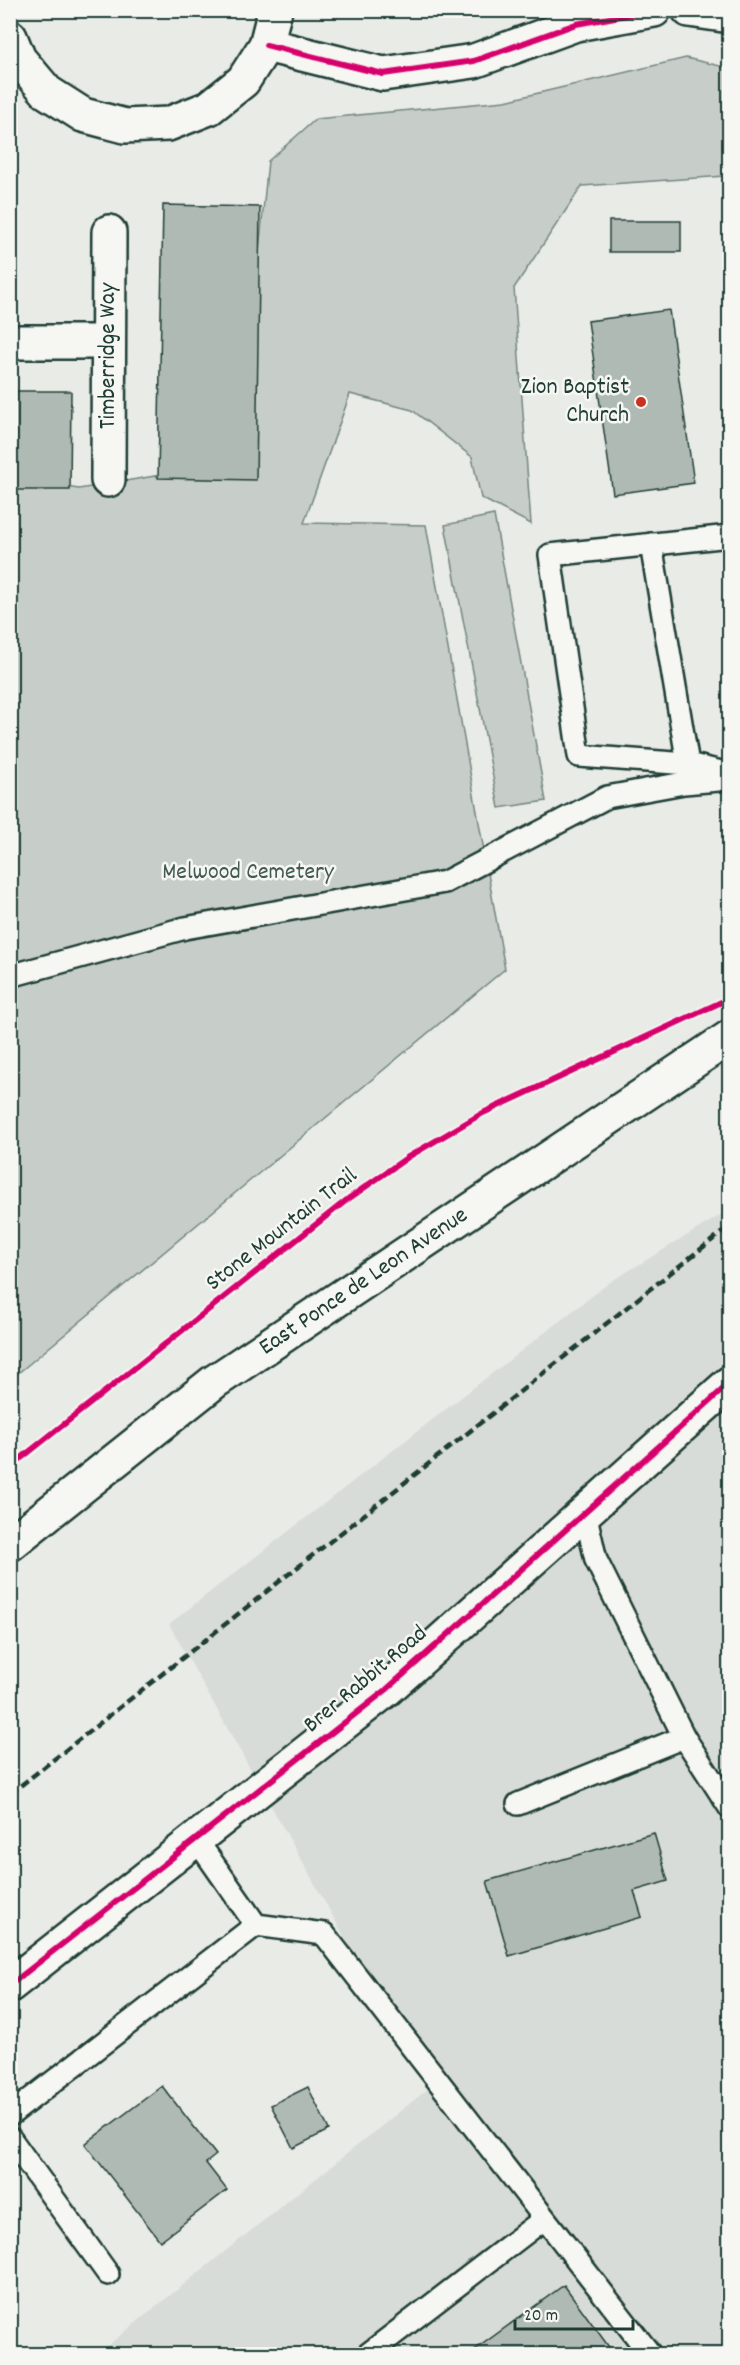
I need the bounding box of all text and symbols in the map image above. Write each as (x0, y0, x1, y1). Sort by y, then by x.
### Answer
street label: Timberridge Way (92, 282, 126, 429)
place label: Zion Baptist Church (521, 371, 629, 433)
marker: Zion Baptist Church (634, 395, 648, 409)
park label: Melwood Cemetery (162, 856, 335, 890)
street label: Stone Mountain Trail (199, 1160, 365, 1300)
street label: East Ponce de Leon Avenue (253, 1199, 475, 1365)
street label: Brer Rabbit Road (297, 1618, 435, 1742)
scale bar (515, 2293, 634, 2331)
text: 20 m (524, 2304, 558, 2329)

